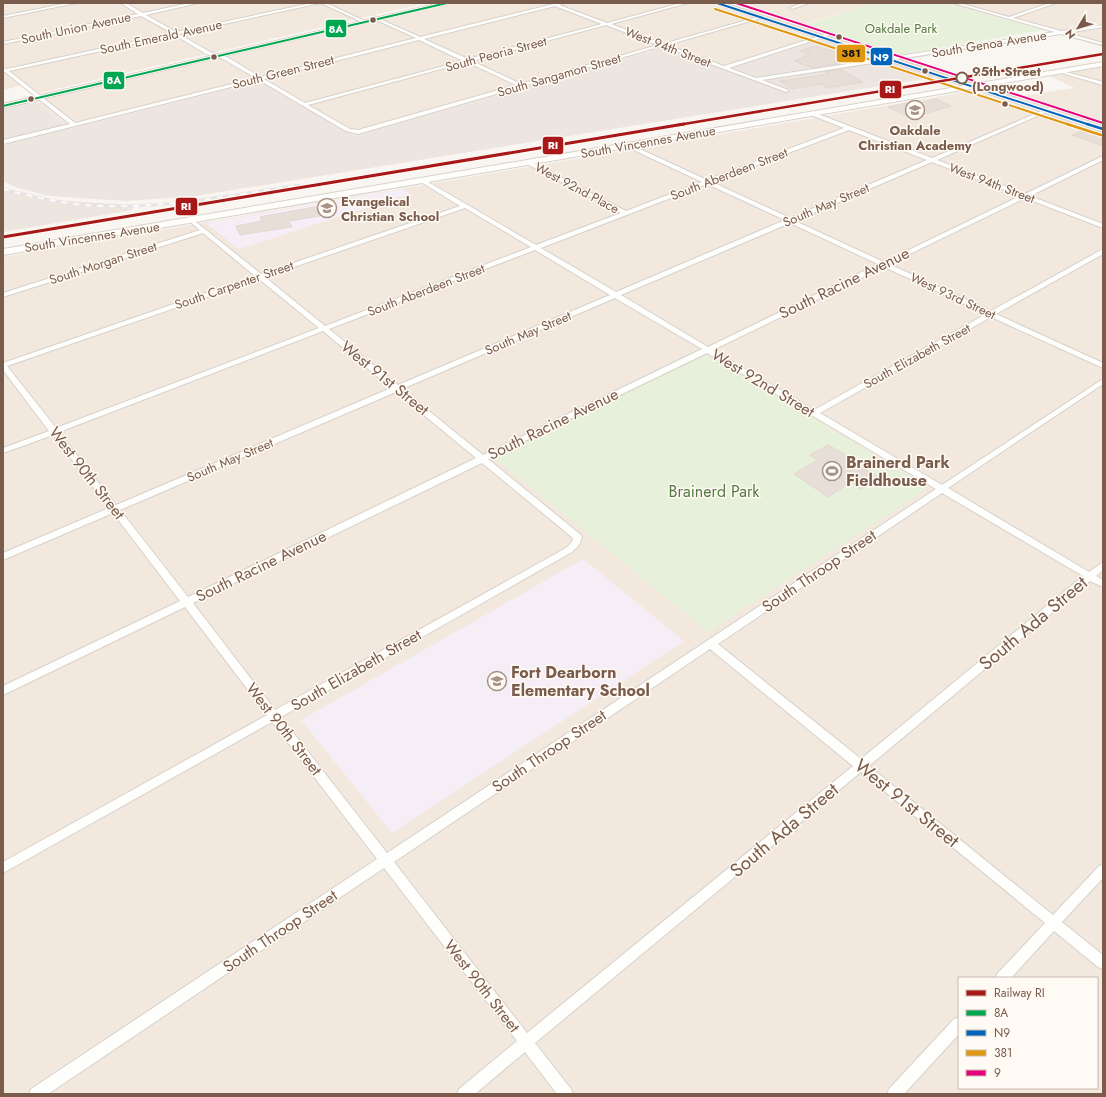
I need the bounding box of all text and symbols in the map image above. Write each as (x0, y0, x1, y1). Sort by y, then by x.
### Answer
street label: South Union Avenue (19, 7, 133, 49)
north arrow (1058, 8, 1098, 48)
street label: South Emerald Avenue (98, 15, 224, 59)
unlabelled marker (368, 15, 378, 25)
line badge: 8A (325, 19, 347, 38)
park label: Oakdale Park (865, 19, 938, 38)
text: 8A (329, 21, 344, 37)
street label: West 94th Street (622, 22, 715, 72)
street label: South Genoa Avenue (930, 25, 1048, 62)
text: N (1061, 26, 1079, 43)
street label: South Peoria Street (443, 31, 550, 77)
unlabelled marker (834, 32, 844, 42)
line badge: 381 (836, 44, 866, 63)
text: 381 (841, 45, 861, 61)
line badge: N9 (870, 47, 893, 66)
street label: South Sangamon Street (495, 48, 624, 102)
text: N9 (873, 49, 889, 65)
street label: South Green Street (230, 50, 337, 94)
unlabelled marker (209, 52, 219, 62)
place label: 95th Street (Longwood) (972, 62, 1044, 96)
unlabelled marker (920, 66, 930, 76)
line badge: 8A (103, 71, 125, 90)
marker: 95th Street (Longwood) (955, 71, 969, 85)
text: 8A (107, 72, 122, 88)
line badge: RI (879, 80, 902, 99)
text: RI (885, 81, 895, 97)
unlabelled marker (26, 94, 36, 104)
school or university icon: Oakdale Christian Academy (904, 99, 926, 121)
unlabelled marker (1000, 99, 1010, 109)
street label: South Vincennes Avenue (579, 121, 717, 163)
place label: Oakdale Christian Academy (858, 121, 972, 155)
line badge: RI (542, 136, 564, 155)
text: RI (548, 137, 558, 153)
street label: South Aberdeen Street (667, 142, 791, 205)
street label: West 92nd Place (531, 158, 623, 218)
street label: West 94th Street (946, 158, 1039, 208)
street label: South May Street (780, 178, 873, 232)
place label: Evangelical Christian School (341, 192, 439, 226)
line badge: RI (175, 197, 198, 216)
school or university icon: Evangelical Christian School (316, 197, 338, 219)
text: RI (181, 198, 191, 214)
street label: South Vincennes Avenue (23, 217, 161, 257)
street label: South Morgan Street (47, 236, 160, 289)
street label: South Racine Avenue (775, 241, 913, 325)
street label: South Carpenter Street (172, 255, 297, 314)
street label: South Aberdeen Street (364, 258, 488, 321)
street label: West 93rd Street (907, 268, 1000, 324)
street label: South May Street (482, 306, 575, 360)
street label: South Elizabeth Street (860, 318, 975, 393)
street label: West 91st Street (336, 335, 434, 421)
street label: West 92nd Street (707, 343, 819, 423)
street label: South Racine Avenue (484, 382, 622, 466)
street label: West 90th Street (43, 422, 131, 524)
street label: South May Street (184, 433, 277, 487)
place label: Brainerd Park Fieldhouse (846, 451, 951, 492)
sports icon: Brainerd Park Fieldhouse (821, 460, 843, 482)
park label: Brainerd Park (669, 480, 760, 503)
street label: South Racine Avenue (192, 524, 330, 608)
street label: South Throop Street (757, 524, 881, 618)
street label: South Ada Street (973, 569, 1094, 677)
street label: South Elizabeth Street (287, 623, 426, 717)
place label: Fort Dearborn Elementary School (511, 661, 650, 702)
school or university icon: Fort Dearborn Elementary School (486, 670, 508, 692)
street label: West 90th Street (240, 678, 328, 780)
street label: South Throop Street (487, 704, 611, 798)
street label: West 91st Street (849, 752, 965, 854)
street label: South Ada Street (724, 776, 845, 884)
street label: South Throop Street (218, 884, 342, 978)
street label: West 90th Street (438, 935, 526, 1037)
legend (958, 977, 1098, 1089)
text: Railway RI (994, 984, 1045, 1002)
text: 8A (994, 1004, 1008, 1022)
text: N9 (994, 1024, 1010, 1042)
text: 381 (994, 1044, 1013, 1062)
text: 9 (994, 1064, 1001, 1082)

